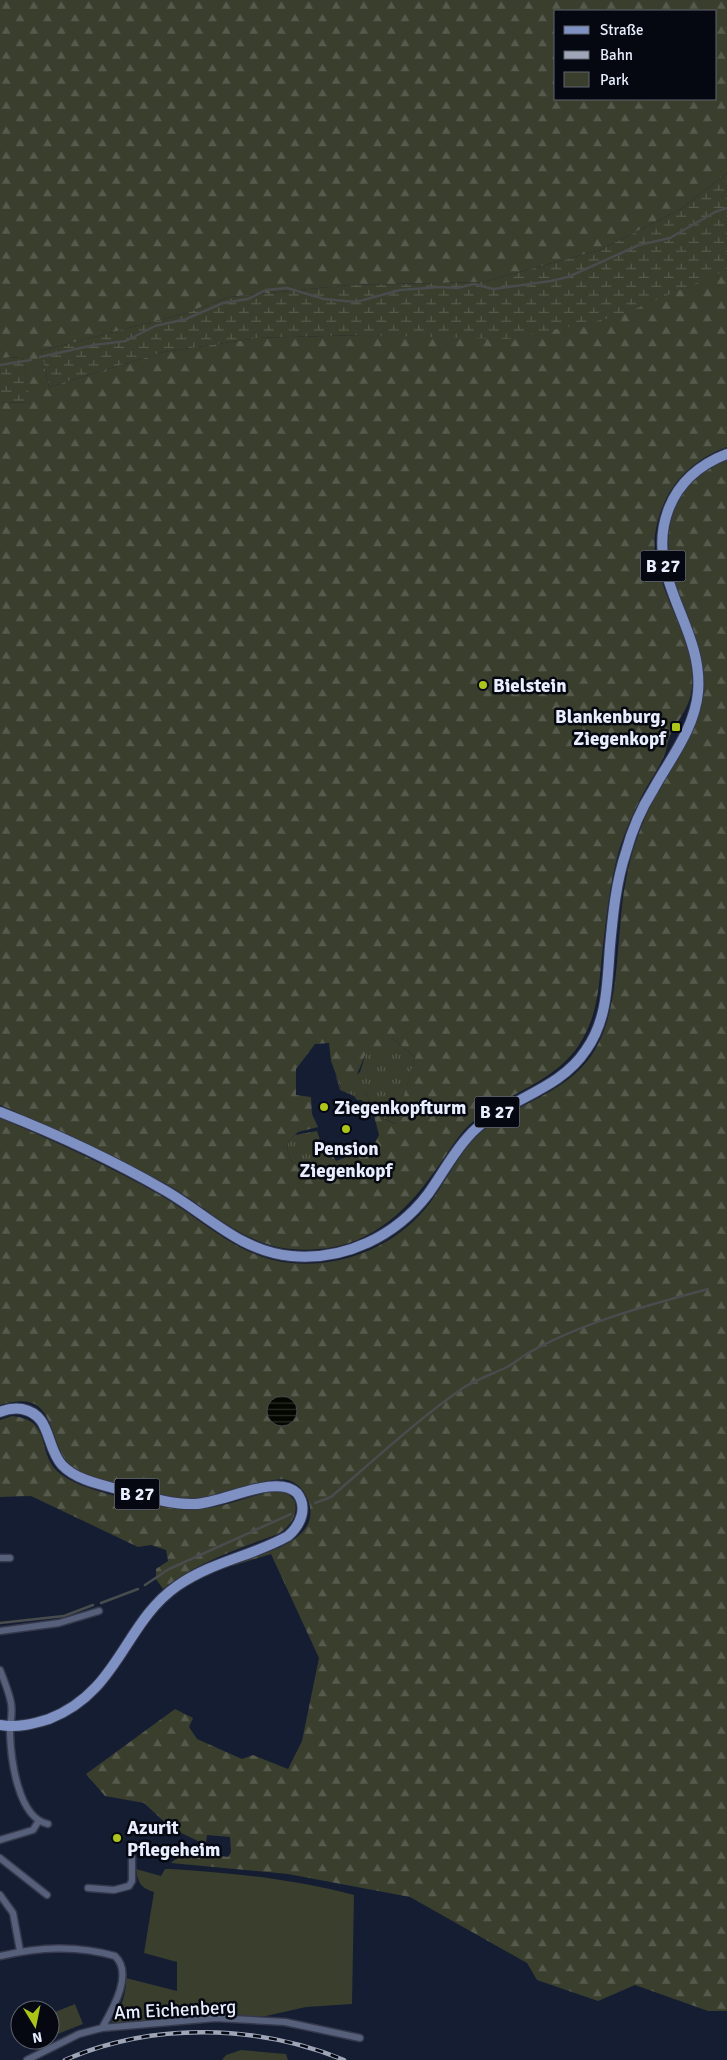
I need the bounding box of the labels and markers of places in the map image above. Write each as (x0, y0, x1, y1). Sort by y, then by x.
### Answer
place label: Bielstein (493, 674, 567, 698)
marker: Bielstein (477, 679, 489, 691)
place label: Blankenburg, Ziegenkopf (555, 705, 667, 751)
marker: Blankenburg, Ziegenkopf (670, 721, 682, 733)
place label: Ziegenkopfturm (334, 1096, 466, 1120)
marker: Ziegenkopfturm (318, 1101, 330, 1113)
marker: Pension Ziegenkopf (340, 1123, 352, 1135)
place label: Pension Ziegenkopf (300, 1137, 393, 1183)
place label: Azurit Pflegeheim (127, 1816, 220, 1862)
marker: Azurit Pflegeheim (111, 1832, 123, 1844)

